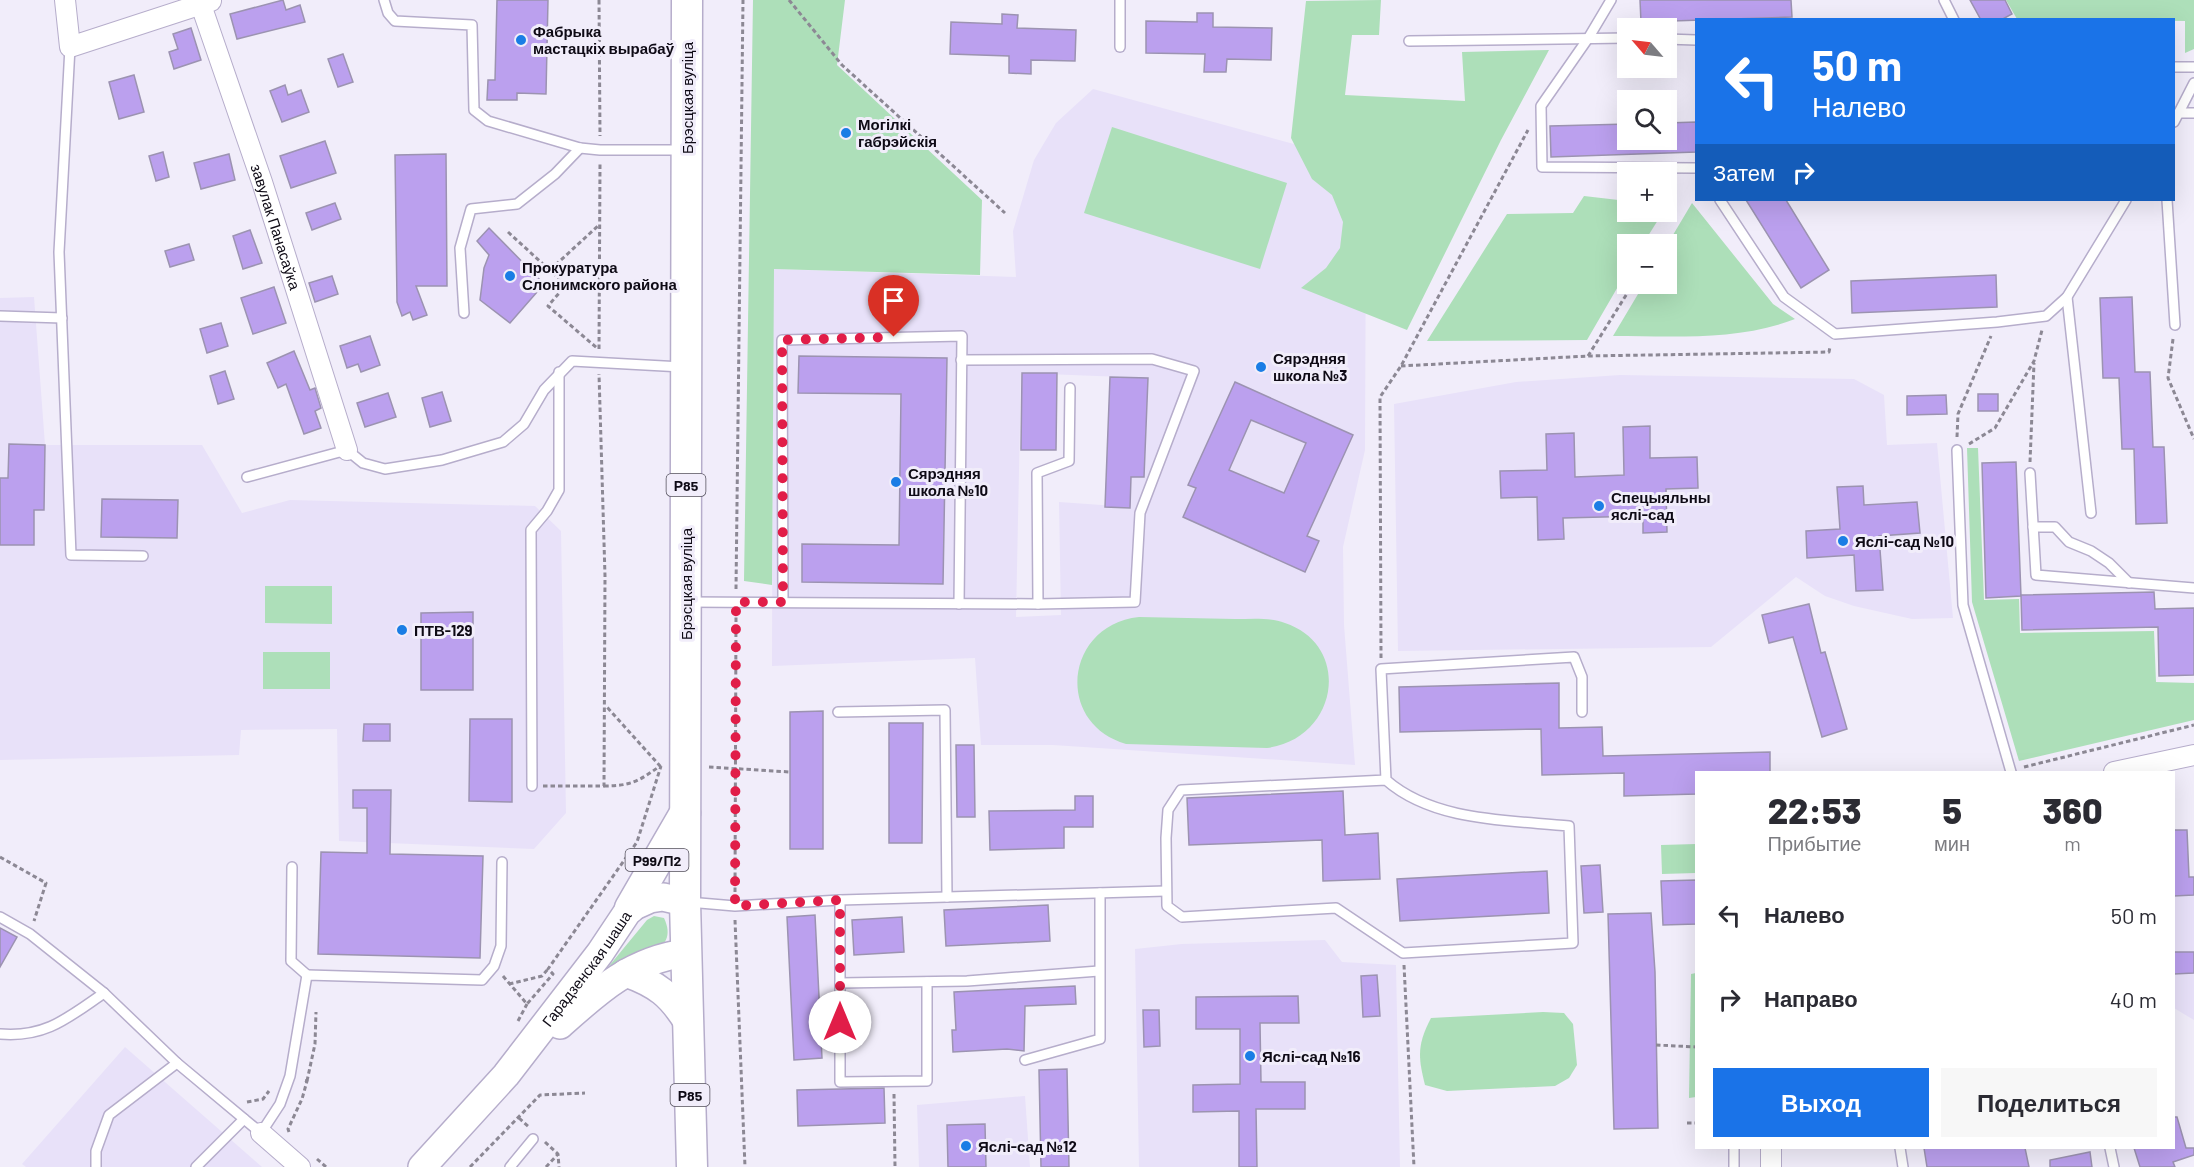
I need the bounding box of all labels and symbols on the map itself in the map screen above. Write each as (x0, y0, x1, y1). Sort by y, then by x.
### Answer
north arrow (1617, 18, 1677, 78)
place label: Фабрыка мастацкіх вырабаў (533, 22, 675, 57)
marker: Фабрыка мастацкіх вырабаў (514, 33, 528, 47)
street label: Брэсцкая вуліца (678, 41, 696, 154)
place label: Могілкі габрэйскія (858, 115, 937, 150)
marker: Могілкі габрэйскія (839, 126, 853, 140)
street label: завулак Панасаўка (247, 161, 305, 292)
place label: Прокуратура Слонимского района (522, 258, 677, 293)
marker: Прокуратура Слонимского района (503, 269, 517, 283)
pin (868, 275, 919, 337)
place label: Сярэдняя школа №3 (1273, 349, 1347, 384)
marker: Сярэдняя школа №3 (1254, 360, 1268, 374)
place label: Сярэдняя школа №10 (908, 464, 988, 499)
road number: Р85 (666, 474, 706, 496)
marker: Сярэдняя школа №10 (889, 475, 903, 489)
place label: Спецыяльны яслі-сад (1611, 488, 1711, 523)
marker: Спецыяльны яслі-сад (1592, 499, 1606, 513)
street label: Брэсцкая вуліца (677, 527, 695, 640)
place label: Яслі-сад №10 (1855, 532, 1954, 550)
marker: Яслі-сад №10 (1836, 534, 1850, 548)
place label: ПТВ-129 (414, 621, 473, 639)
marker: ПТВ-129 (395, 623, 409, 637)
road number: Р99/П2 (626, 849, 688, 871)
street label: Гарадзенская шаша (538, 907, 635, 1030)
position arrow (808, 990, 872, 1054)
place label: Яслі-сад №16 (1262, 1047, 1360, 1065)
marker: Яслі-сад №16 (1243, 1049, 1257, 1063)
road number: Р85 (670, 1084, 710, 1106)
place label: Яслі-сад №12 (978, 1137, 1077, 1155)
marker: Яслі-сад №12 (959, 1139, 973, 1153)

